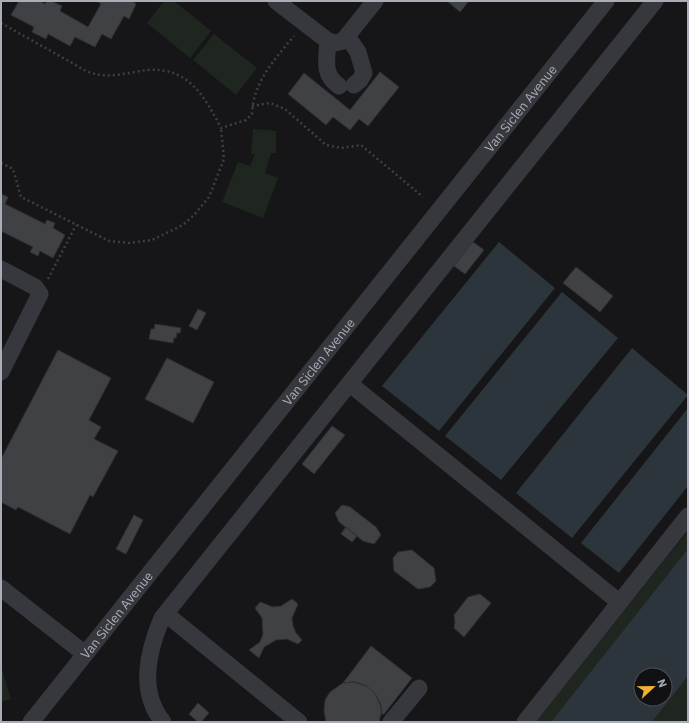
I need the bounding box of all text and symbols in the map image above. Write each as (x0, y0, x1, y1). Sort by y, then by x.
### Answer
street label: Van Siclen Avenue (481, 61, 561, 156)
street label: Van Siclen Avenue (279, 315, 359, 409)
street label: Van Siclen Avenue (77, 568, 157, 662)
north arrow (633, 667, 673, 707)
text: N (654, 677, 670, 690)

